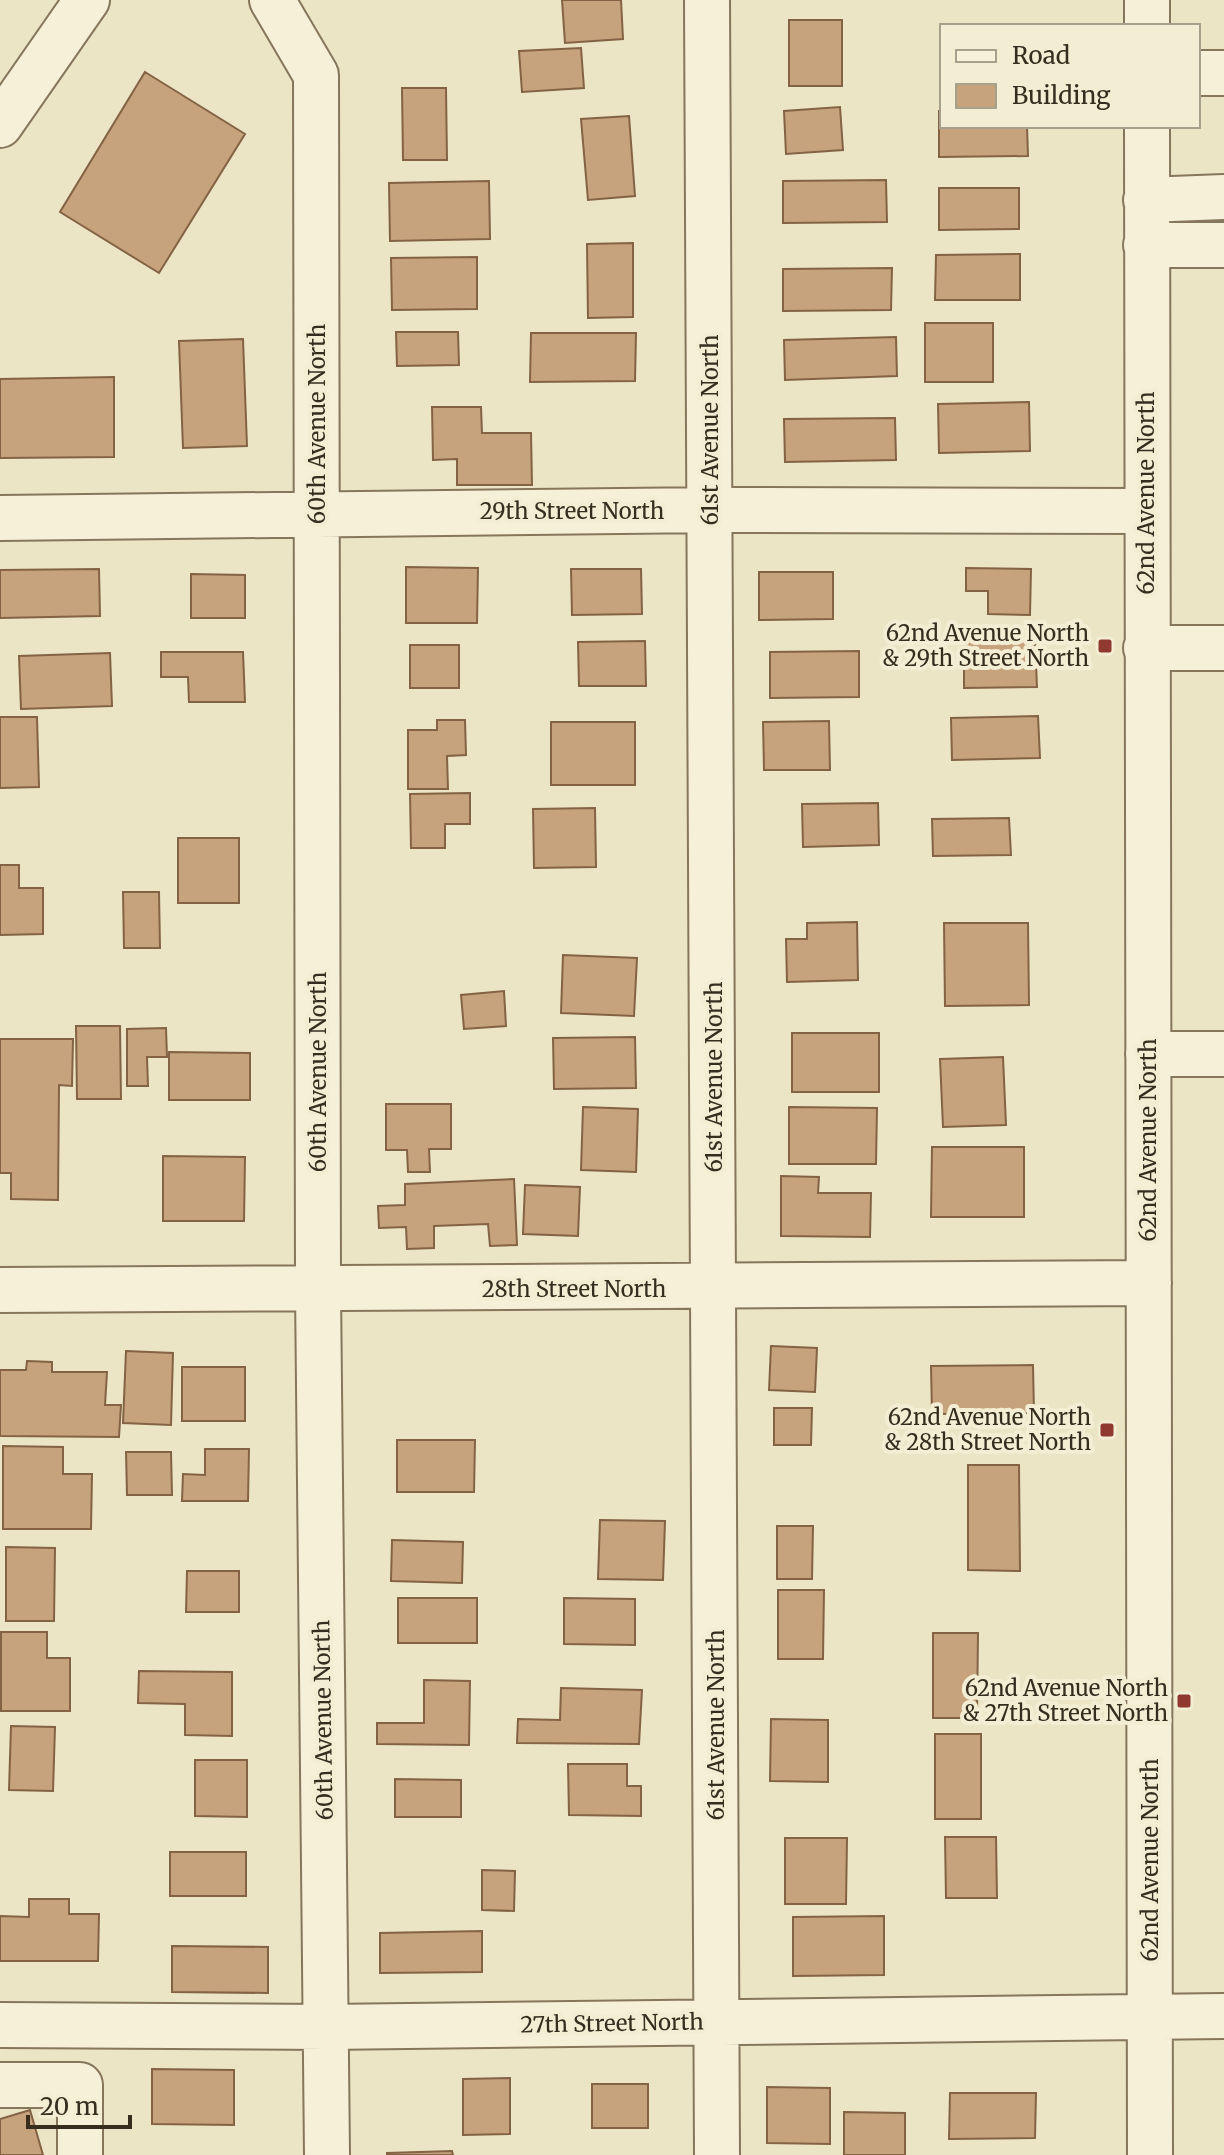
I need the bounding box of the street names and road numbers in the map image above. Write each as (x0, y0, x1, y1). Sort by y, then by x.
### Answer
street label: 60th Avenue North (303, 323, 331, 524)
street label: 61st Avenue North (696, 334, 724, 526)
street label: 62nd Avenue North (1132, 391, 1160, 595)
street label: 29th Street North (480, 497, 665, 525)
street label: 60th Avenue North (304, 971, 332, 1172)
street label: 61st Avenue North (700, 981, 728, 1173)
street label: 62nd Avenue North (1134, 1038, 1162, 1242)
street label: 28th Street North (482, 1275, 667, 1303)
street label: 60th Avenue North (307, 1619, 339, 1821)
street label: 61st Avenue North (702, 1629, 730, 1821)
street label: 62nd Avenue North (1136, 1758, 1164, 1962)
street label: 27th Street North (520, 2007, 704, 2039)

